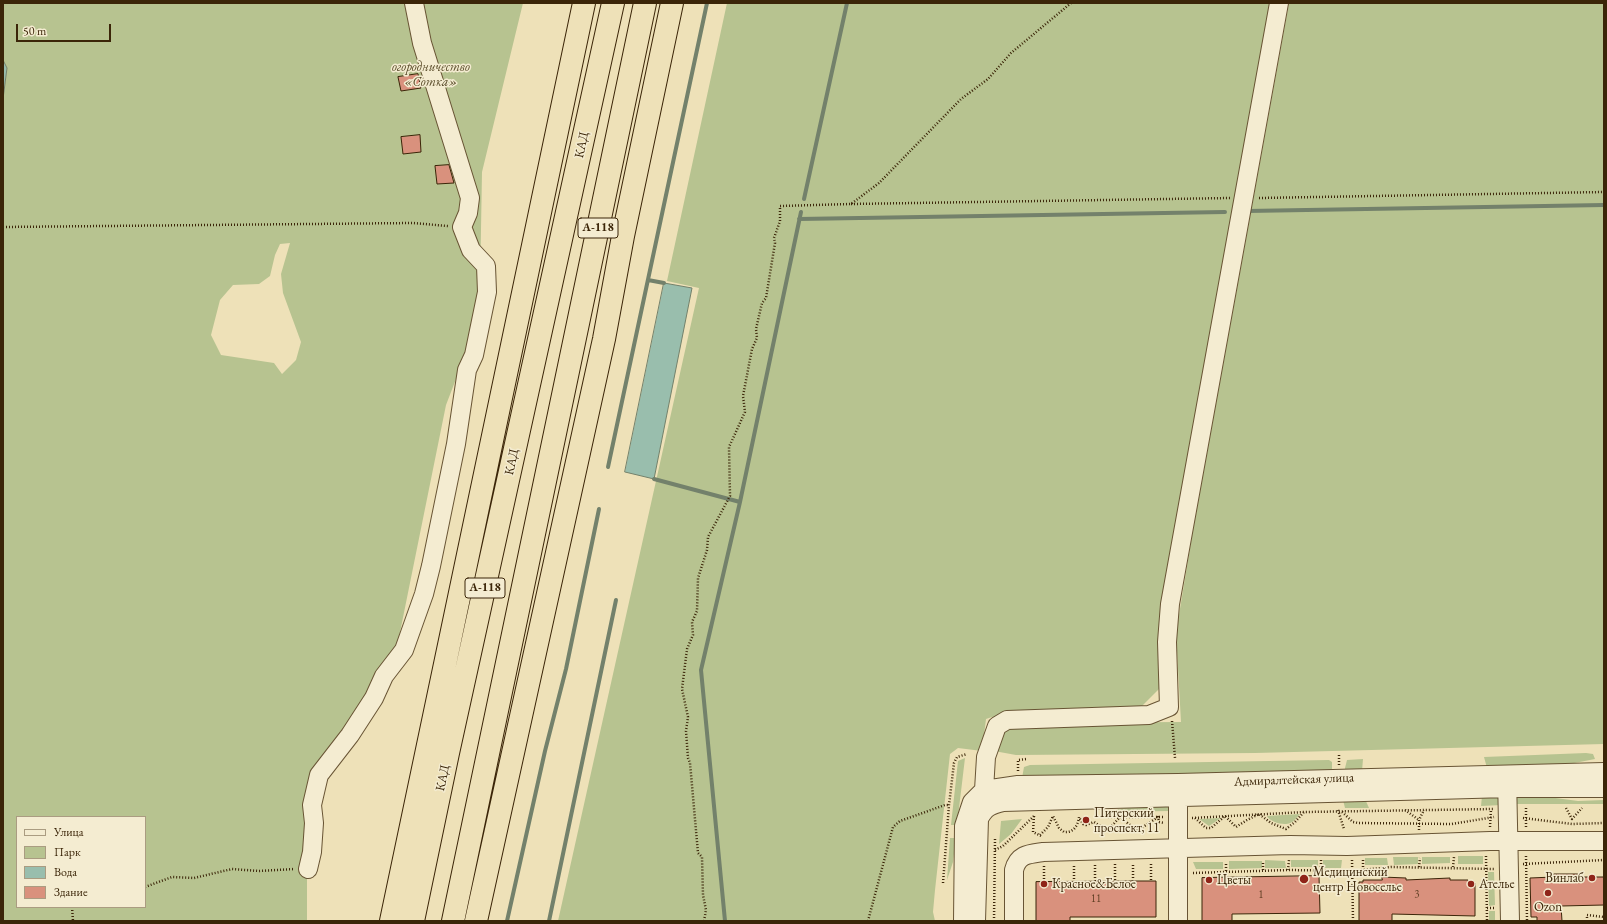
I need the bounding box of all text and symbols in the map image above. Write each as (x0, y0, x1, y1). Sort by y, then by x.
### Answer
scale bar (18, 16, 113, 42)
text: 50 m (23, 23, 46, 39)
park label: огородничество «Сотка» (392, 59, 470, 90)
street label: КАД (572, 130, 592, 160)
road number: А-118 (578, 218, 618, 238)
street label: КАД (502, 447, 522, 477)
road number: А-118 (465, 578, 505, 598)
street label: КАД (433, 763, 453, 793)
street label: Адмиралтейская улица (1234, 770, 1354, 790)
place label: Питерский проспект, 11 (1094, 805, 1159, 836)
marker: Питерский проспект, 11 (1081, 815, 1091, 825)
legend (16, 816, 146, 908)
text: Улица (54, 824, 84, 840)
text: Парк (54, 844, 81, 860)
text: Вода (54, 864, 77, 880)
place label: Медицинский центр Новоселье (1313, 864, 1402, 895)
place label: Винлаб (1545, 870, 1584, 886)
place label: Цветы (1217, 872, 1251, 888)
marker: Медицинский центр Новоселье (1298, 873, 1310, 885)
marker: Винлаб (1587, 873, 1597, 883)
marker: Цветы (1204, 875, 1214, 885)
place label: Красное&Белое (1052, 876, 1136, 892)
place label: Ателье (1479, 876, 1515, 892)
marker: Красное&Белое (1039, 879, 1049, 889)
marker: Ателье (1466, 879, 1476, 889)
text: Здание (54, 884, 88, 900)
house number: 1 (1258, 888, 1264, 902)
house number: 3 (1414, 888, 1420, 902)
marker: Ozon (1543, 888, 1553, 898)
house number: 11 (1091, 892, 1101, 906)
place label: Ozon (1534, 899, 1562, 915)

